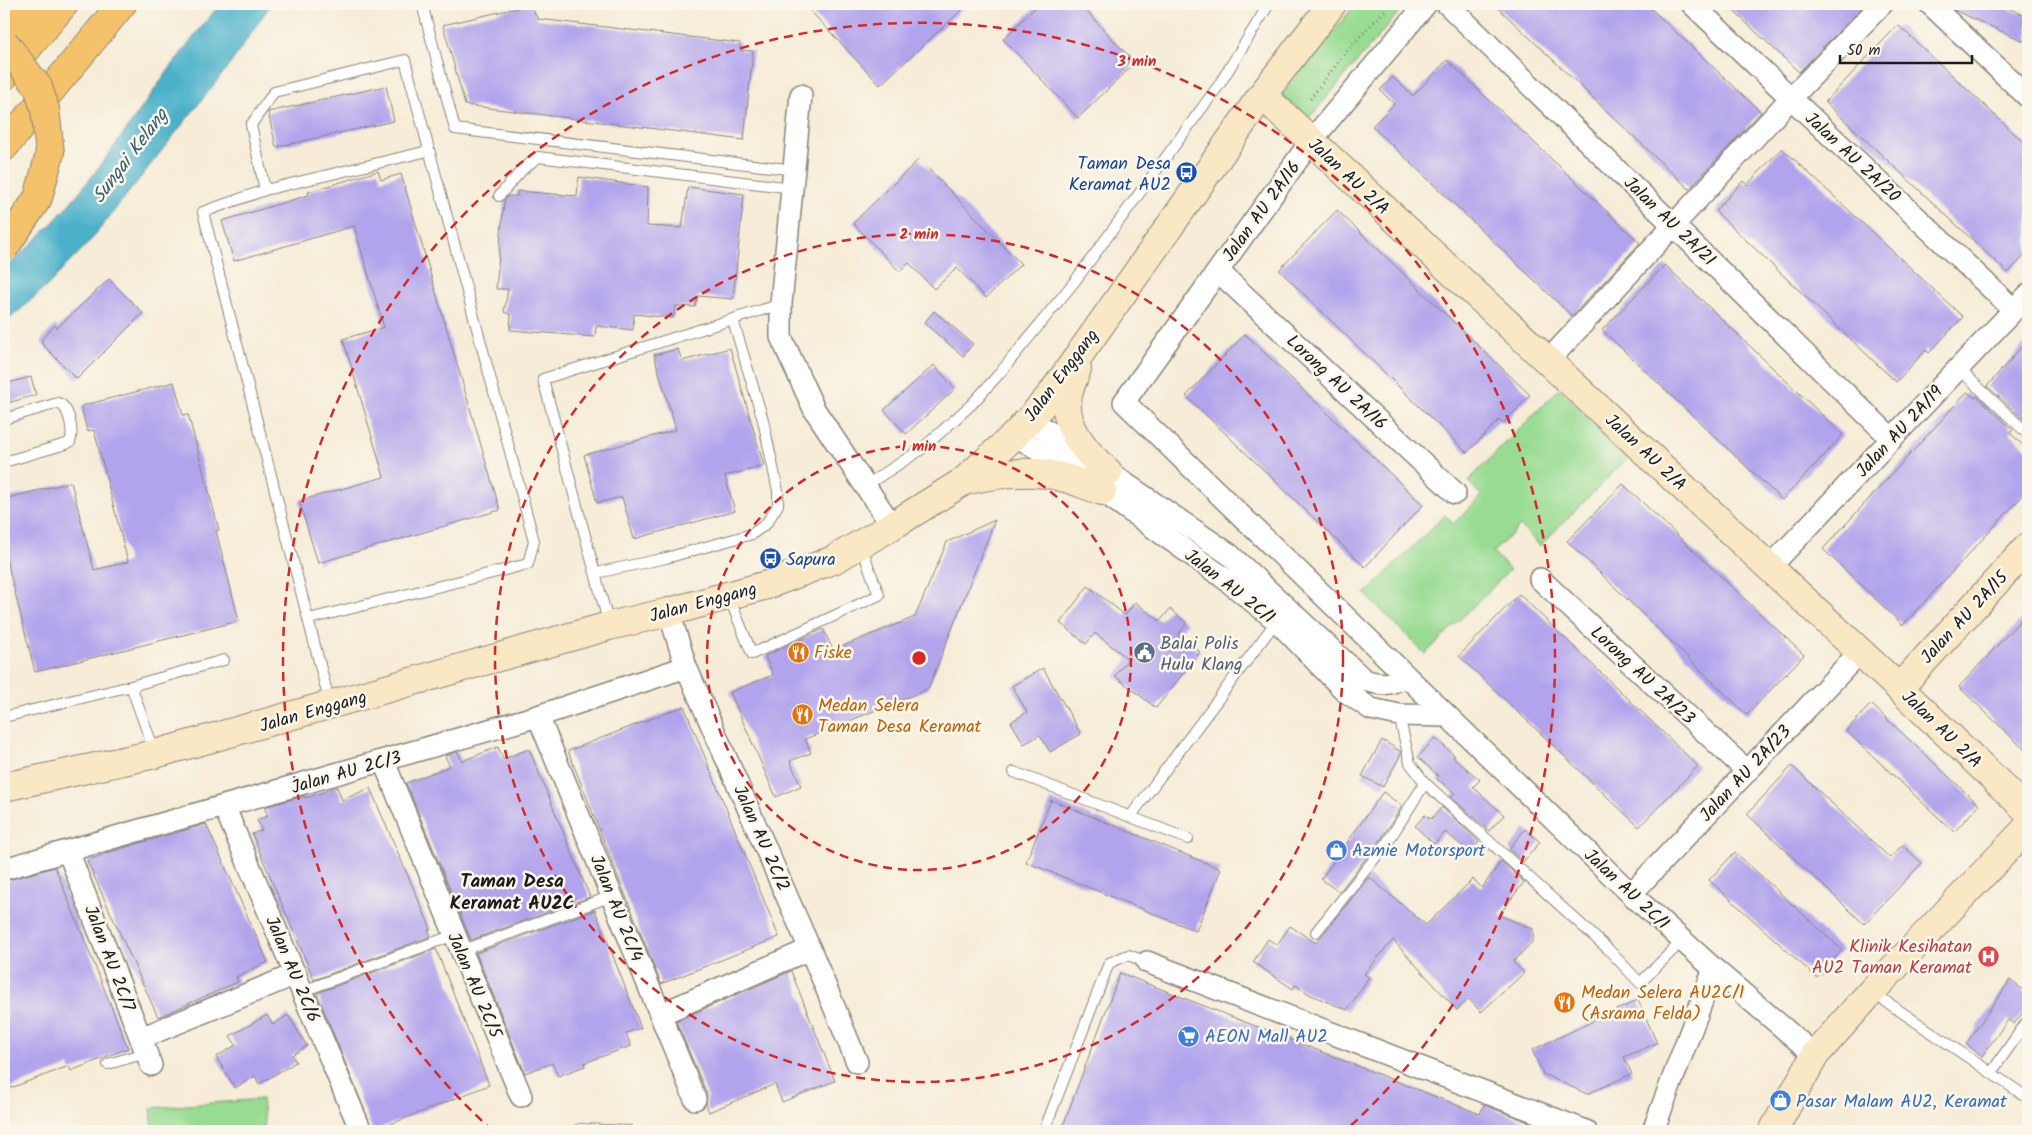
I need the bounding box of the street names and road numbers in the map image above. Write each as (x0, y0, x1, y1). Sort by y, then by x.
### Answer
street label: Jalan AU 2A/20 (1797, 106, 1907, 211)
street label: Jalan AU 2/A (1300, 131, 1396, 223)
street label: Jalan AU 2A/16 (1216, 155, 1309, 268)
street label: Jalan AU 2A/21 (1616, 170, 1722, 274)
street label: Jalan Enggang (1017, 323, 1107, 429)
street label: Lorong AU 2A/16 (1279, 328, 1393, 438)
street label: Jalan AU 2A/19 (1849, 379, 1951, 485)
street label: Jalan AU 2/A (1597, 407, 1693, 499)
street label: Jalan AU 2C/1 (1177, 542, 1281, 632)
street label: Jalan AU 2A/15 (1914, 564, 2017, 671)
street label: Jalan Enggang (646, 575, 760, 632)
street label: Lorong AU 2A/23 (1583, 619, 1701, 733)
street label: Jalan Enggang (256, 683, 370, 742)
street label: Jalan AU 2/A (1894, 684, 1988, 776)
street label: Jalan AU 2A/23 (1693, 719, 1799, 829)
street label: Jalan AU 2C/3 (288, 744, 405, 803)
street label: Jalan AU 2C/2 (724, 781, 797, 896)
street label: Jalan AU 2C/1 (1576, 842, 1676, 938)
street label: Jalan AU 2C/4 (581, 851, 650, 966)
street label: Jalan AU 2C/7 (75, 901, 142, 1016)
street label: Jalan AU 2C/6 (256, 912, 327, 1027)
street label: Jalan AU 2C/5 (438, 928, 510, 1044)

